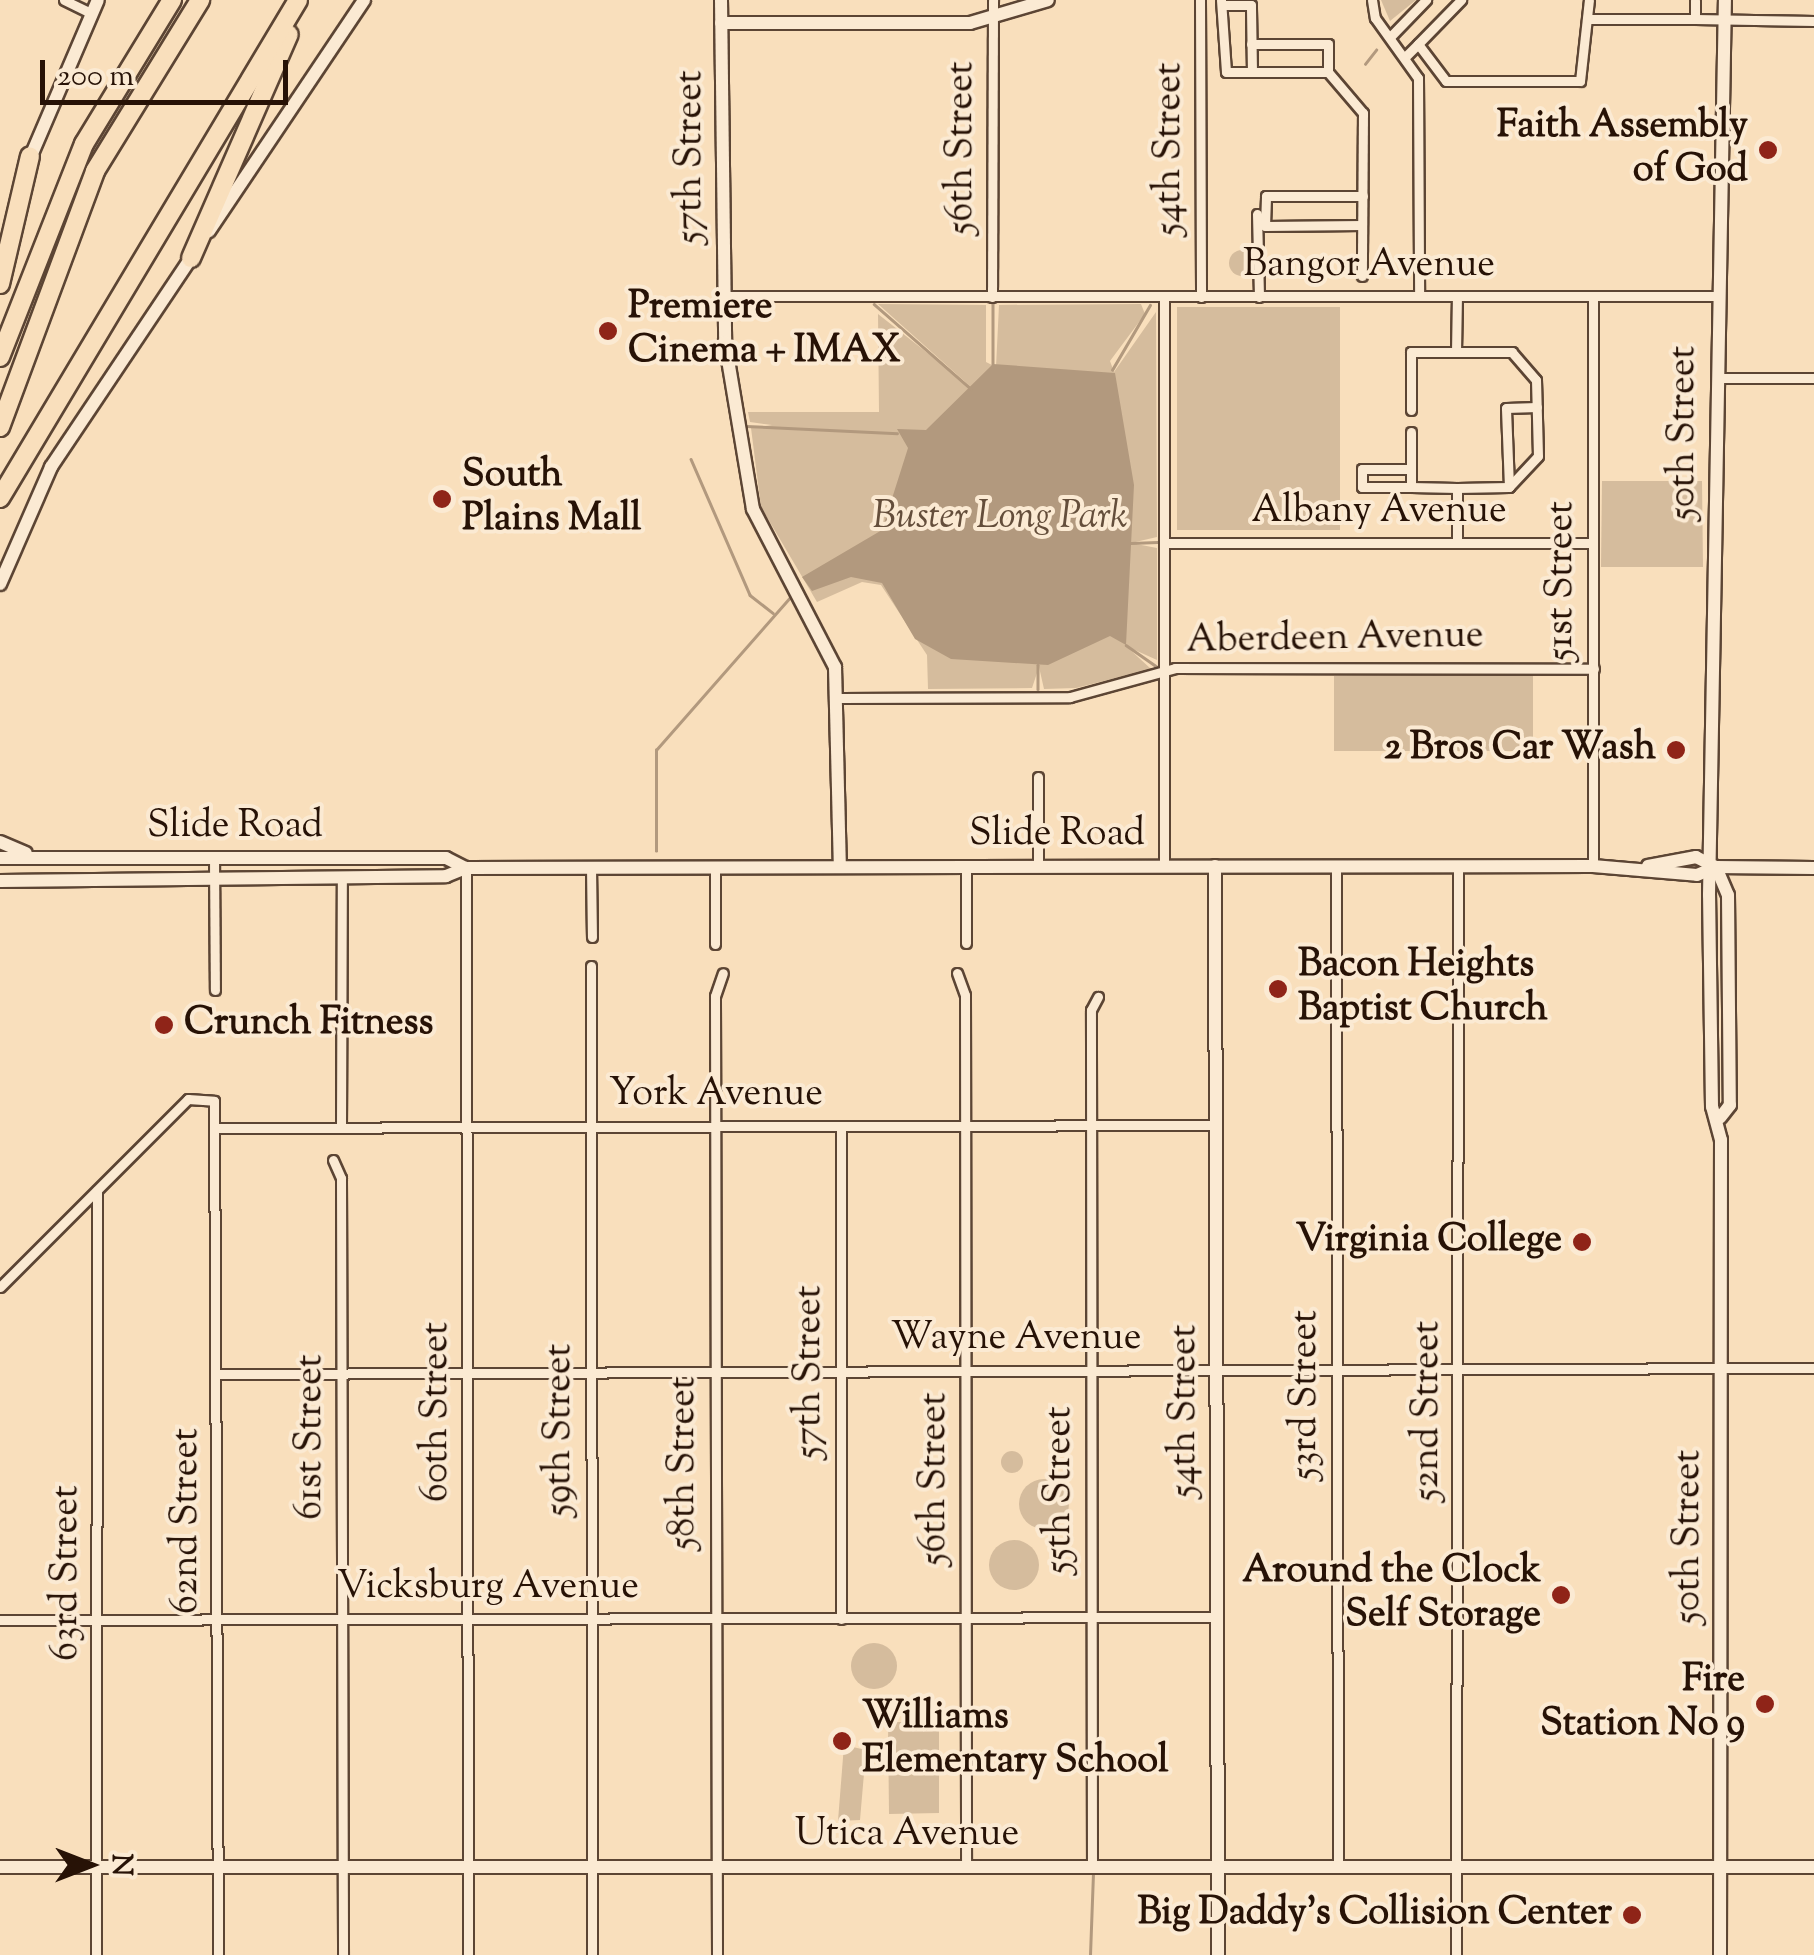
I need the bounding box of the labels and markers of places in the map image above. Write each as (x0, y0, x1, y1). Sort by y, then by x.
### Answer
place label: Faith Assembly of God (1497, 105, 1748, 194)
marker: Faith Assembly of God (1757, 139, 1779, 161)
place label: Premiere Cinema + IMAX (628, 286, 901, 376)
marker: Premiere Cinema + IMAX (597, 320, 619, 342)
place label: South Plains Mall (462, 454, 641, 544)
marker: South Plains Mall (431, 488, 453, 510)
place label: 2 Bros Car Wash (1384, 727, 1656, 773)
marker: 2 Bros Car Wash (1665, 739, 1687, 761)
place label: Bacon Heights Baptist Church (1298, 944, 1548, 1034)
marker: Bacon Heights Baptist Church (1267, 978, 1289, 1000)
place label: Crunch Fitness (184, 1002, 433, 1048)
marker: Crunch Fitness (153, 1014, 175, 1036)
place label: Virginia College (1296, 1219, 1562, 1265)
marker: Virginia College (1571, 1231, 1593, 1253)
place label: Around the Clock Self Storage (1242, 1550, 1541, 1640)
marker: Around the Clock Self Storage (1550, 1584, 1572, 1606)
place label: Fire Station No 9 (1540, 1659, 1745, 1748)
marker: Fire Station No 9 (1754, 1693, 1776, 1715)
place label: Williams Elementary School (862, 1696, 1169, 1786)
marker: Williams Elementary School (831, 1730, 853, 1752)
place label: Big Daddy's Collision Center (1137, 1892, 1612, 1938)
marker: Big Daddy's Collision Center (1621, 1904, 1643, 1926)

